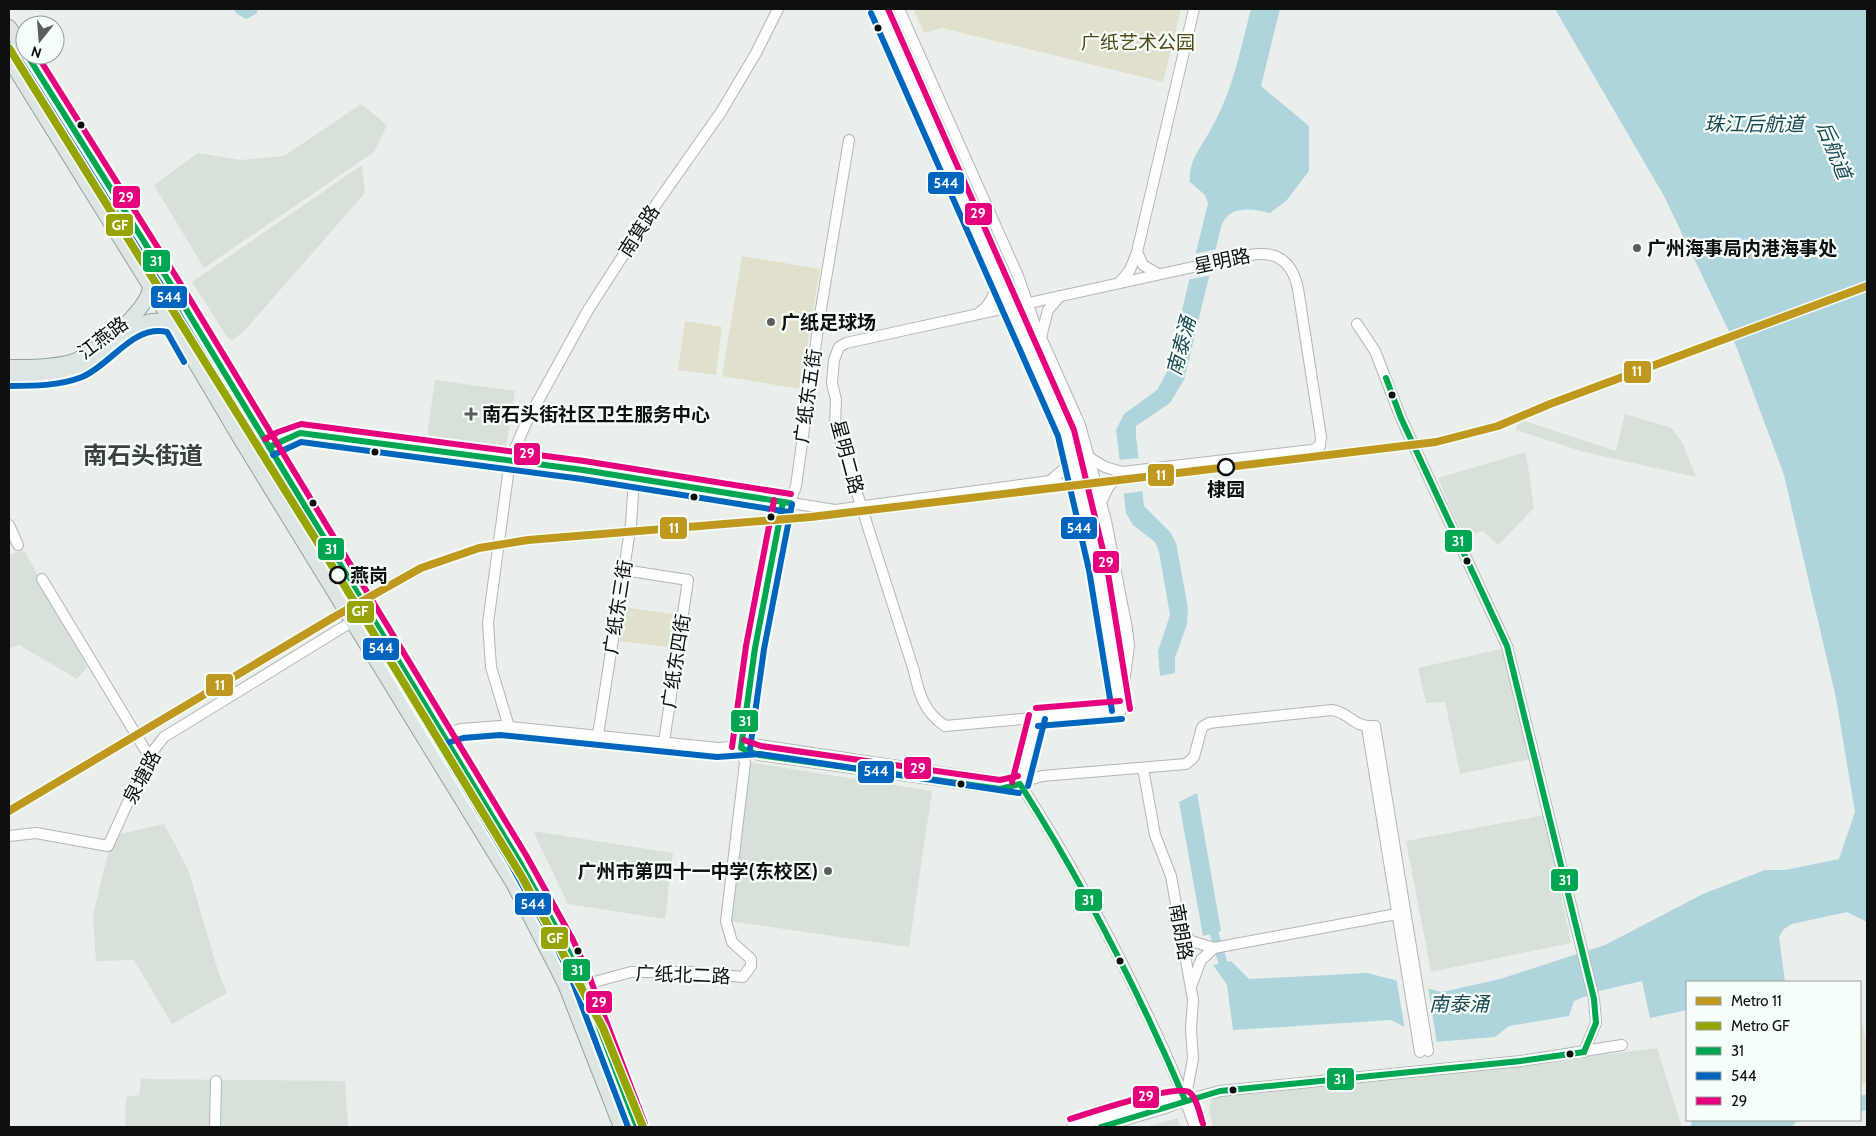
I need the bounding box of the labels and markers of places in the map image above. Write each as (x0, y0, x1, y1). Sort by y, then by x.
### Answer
unlabelled marker (873, 23, 883, 33)
unlabelled marker (76, 120, 86, 130)
place label: 广州海事局内港海事处 (1647, 237, 1837, 260)
marker: 广州海事局内港海事处 (1631, 242, 1643, 254)
place label: 广纸足球场 (781, 311, 876, 334)
marker: 广纸足球场 (765, 316, 777, 328)
unlabelled marker (1387, 390, 1397, 400)
place label: 南石头街社区卫生服务中心 (482, 403, 710, 426)
marker: 南石头街社区卫生服务中心 (464, 407, 478, 421)
unlabelled marker (370, 447, 380, 457)
marker: 棣园 (1217, 458, 1235, 476)
place label: 棣园 (1207, 478, 1245, 501)
unlabelled marker (689, 492, 699, 502)
unlabelled marker (308, 498, 318, 508)
unlabelled marker (766, 512, 776, 522)
unlabelled marker (1462, 556, 1472, 566)
place label: 燕岗 (350, 564, 388, 587)
marker: 燕岗 (329, 566, 347, 584)
unlabelled marker (956, 779, 966, 789)
place label: 广州市第四十一中学(东校区) (578, 860, 818, 883)
marker: 广州市第四十一中学(东校区) (822, 865, 834, 877)
unlabelled marker (573, 946, 583, 956)
unlabelled marker (1115, 956, 1125, 966)
unlabelled marker (1565, 1049, 1575, 1059)
unlabelled marker (1228, 1085, 1238, 1095)

